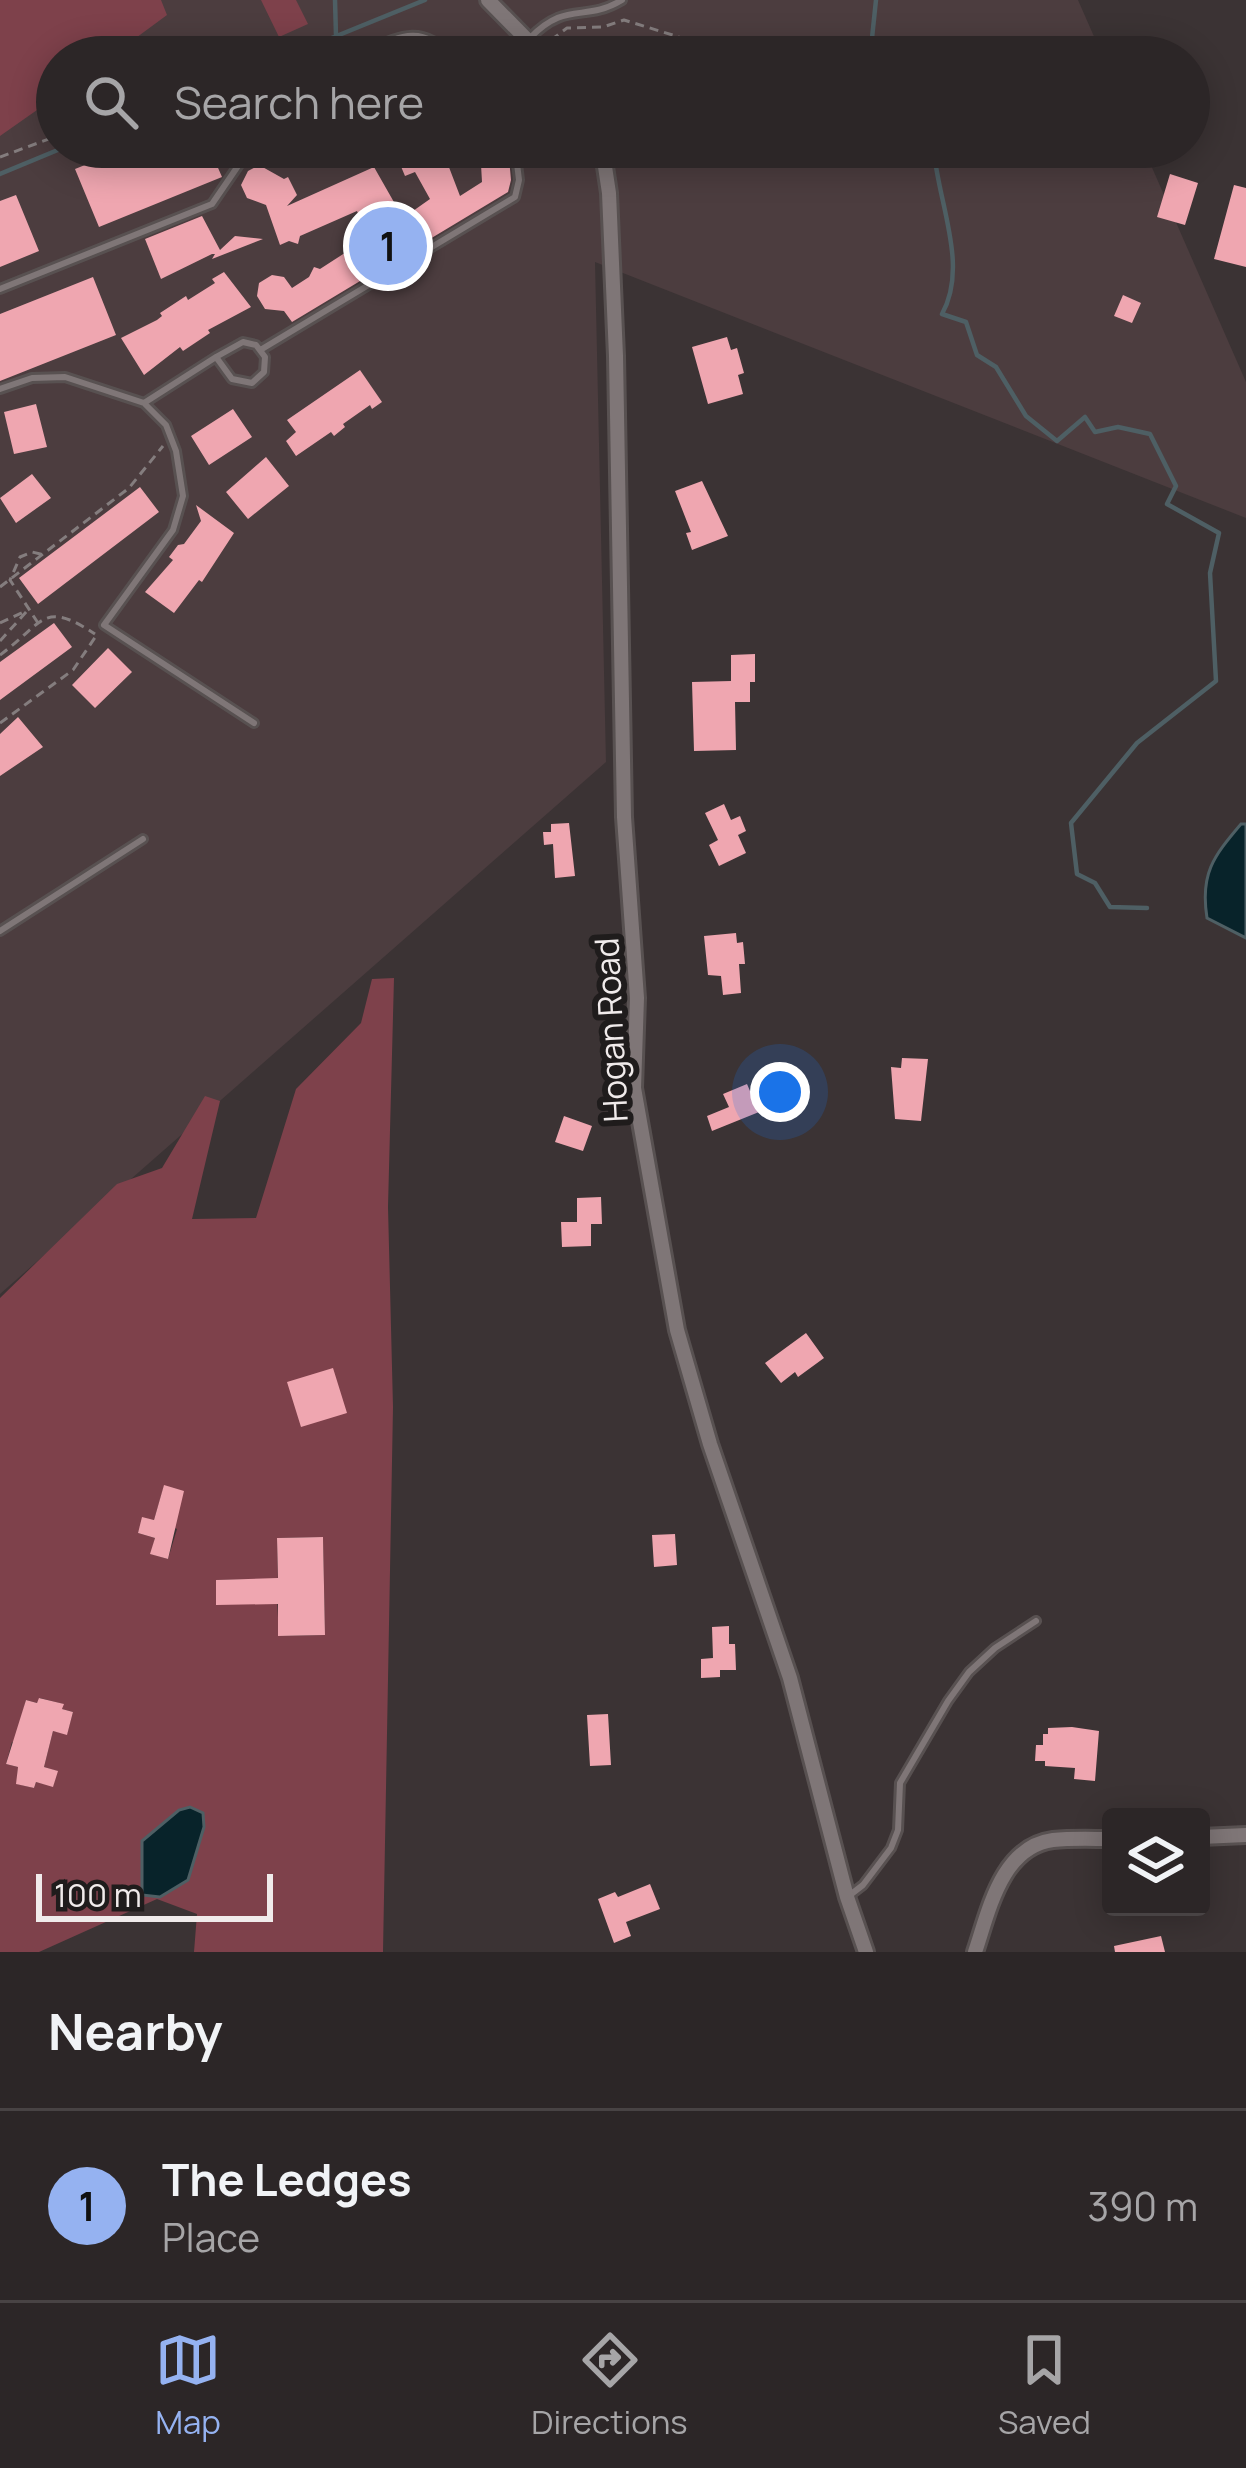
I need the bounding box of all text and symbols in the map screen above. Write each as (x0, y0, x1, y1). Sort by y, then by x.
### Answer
search box (36, 36, 1210, 168)
icon: search (78, 69, 144, 135)
text: Search here (174, 71, 424, 133)
pin: 1 (349, 201, 427, 291)
street label: Hogan Road (583, 937, 638, 1123)
your location (750, 1062, 810, 1122)
map controls (1102, 1808, 1210, 1916)
button: layers (1102, 1808, 1210, 1916)
scale bar (36, 1868, 273, 1921)
text: 100 m (54, 1872, 142, 1917)
text: Nearby (48, 1996, 223, 2065)
text: The Ledges (162, 2148, 412, 2210)
text: 1 (78, 2179, 96, 2233)
text: 390 m (1088, 2179, 1198, 2233)
text: Place (162, 2210, 260, 2264)
tab: Map (155, 2327, 221, 2444)
tab: Directions (531, 2327, 688, 2444)
tab: Saved (998, 2327, 1091, 2444)

